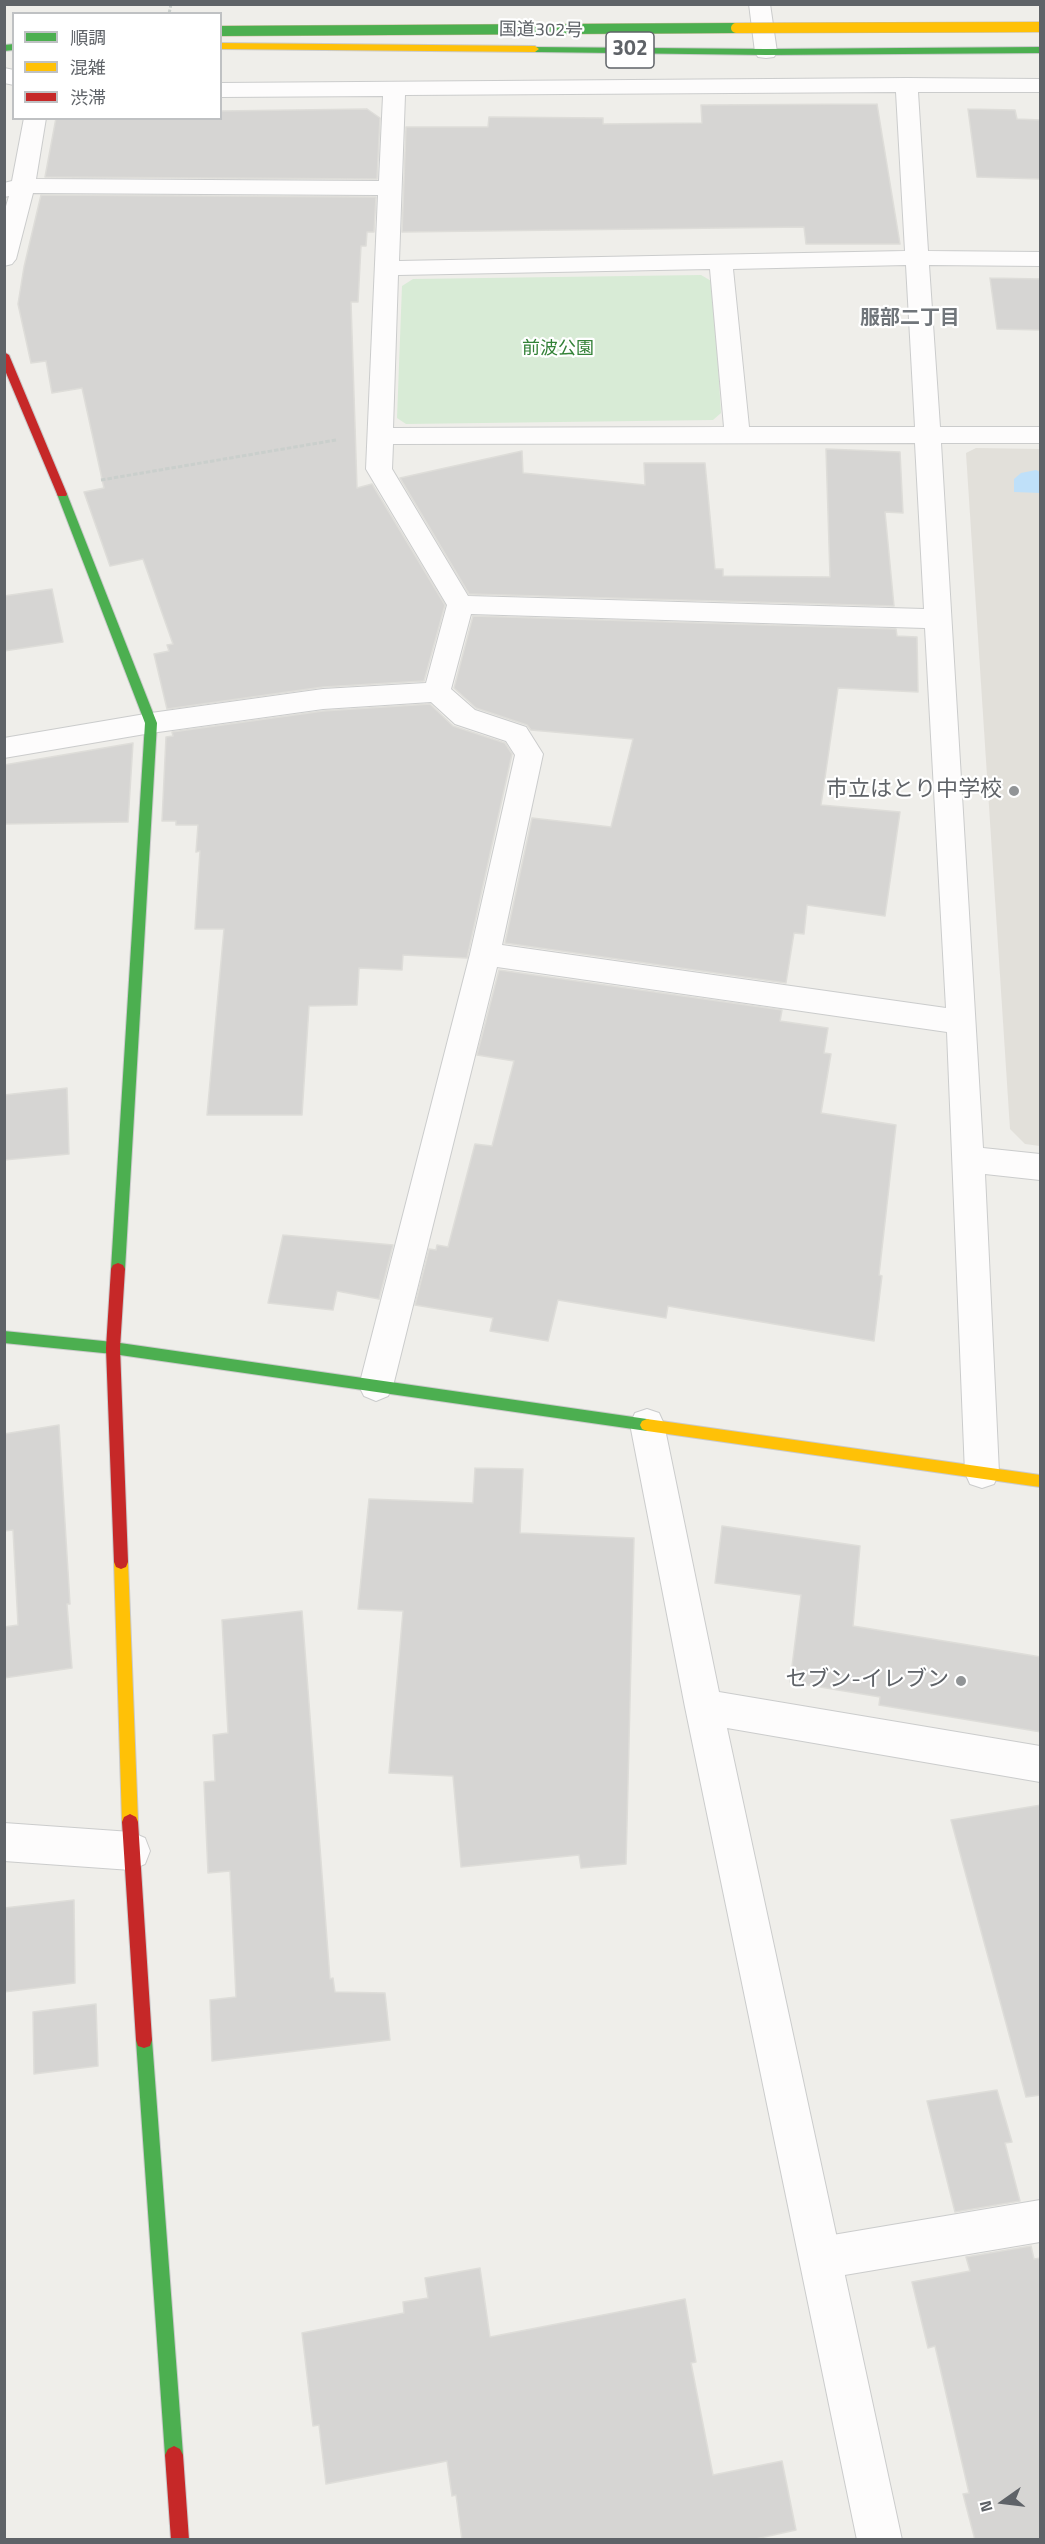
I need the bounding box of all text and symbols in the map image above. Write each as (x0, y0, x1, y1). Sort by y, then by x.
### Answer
legend (12, 12, 222, 120)
street label: 国道302号 (499, 19, 583, 43)
text: 順調 (70, 24, 106, 51)
road number: 302 (606, 32, 654, 68)
text: 混雑 (70, 54, 106, 81)
text: 渋滞 (70, 84, 106, 111)
district label: 服部二丁目 (860, 307, 960, 331)
park label: 前波公園 (522, 339, 594, 361)
place label: 市立はとり中学校 (826, 778, 1002, 804)
marker: 市立はとり中学校 (1007, 784, 1021, 798)
place label: セブン-イレブン (785, 1668, 949, 1694)
marker: セブン-イレブン (954, 1674, 968, 1688)
north arrow (973, 2472, 1033, 2532)
text: N (973, 2498, 999, 2515)

